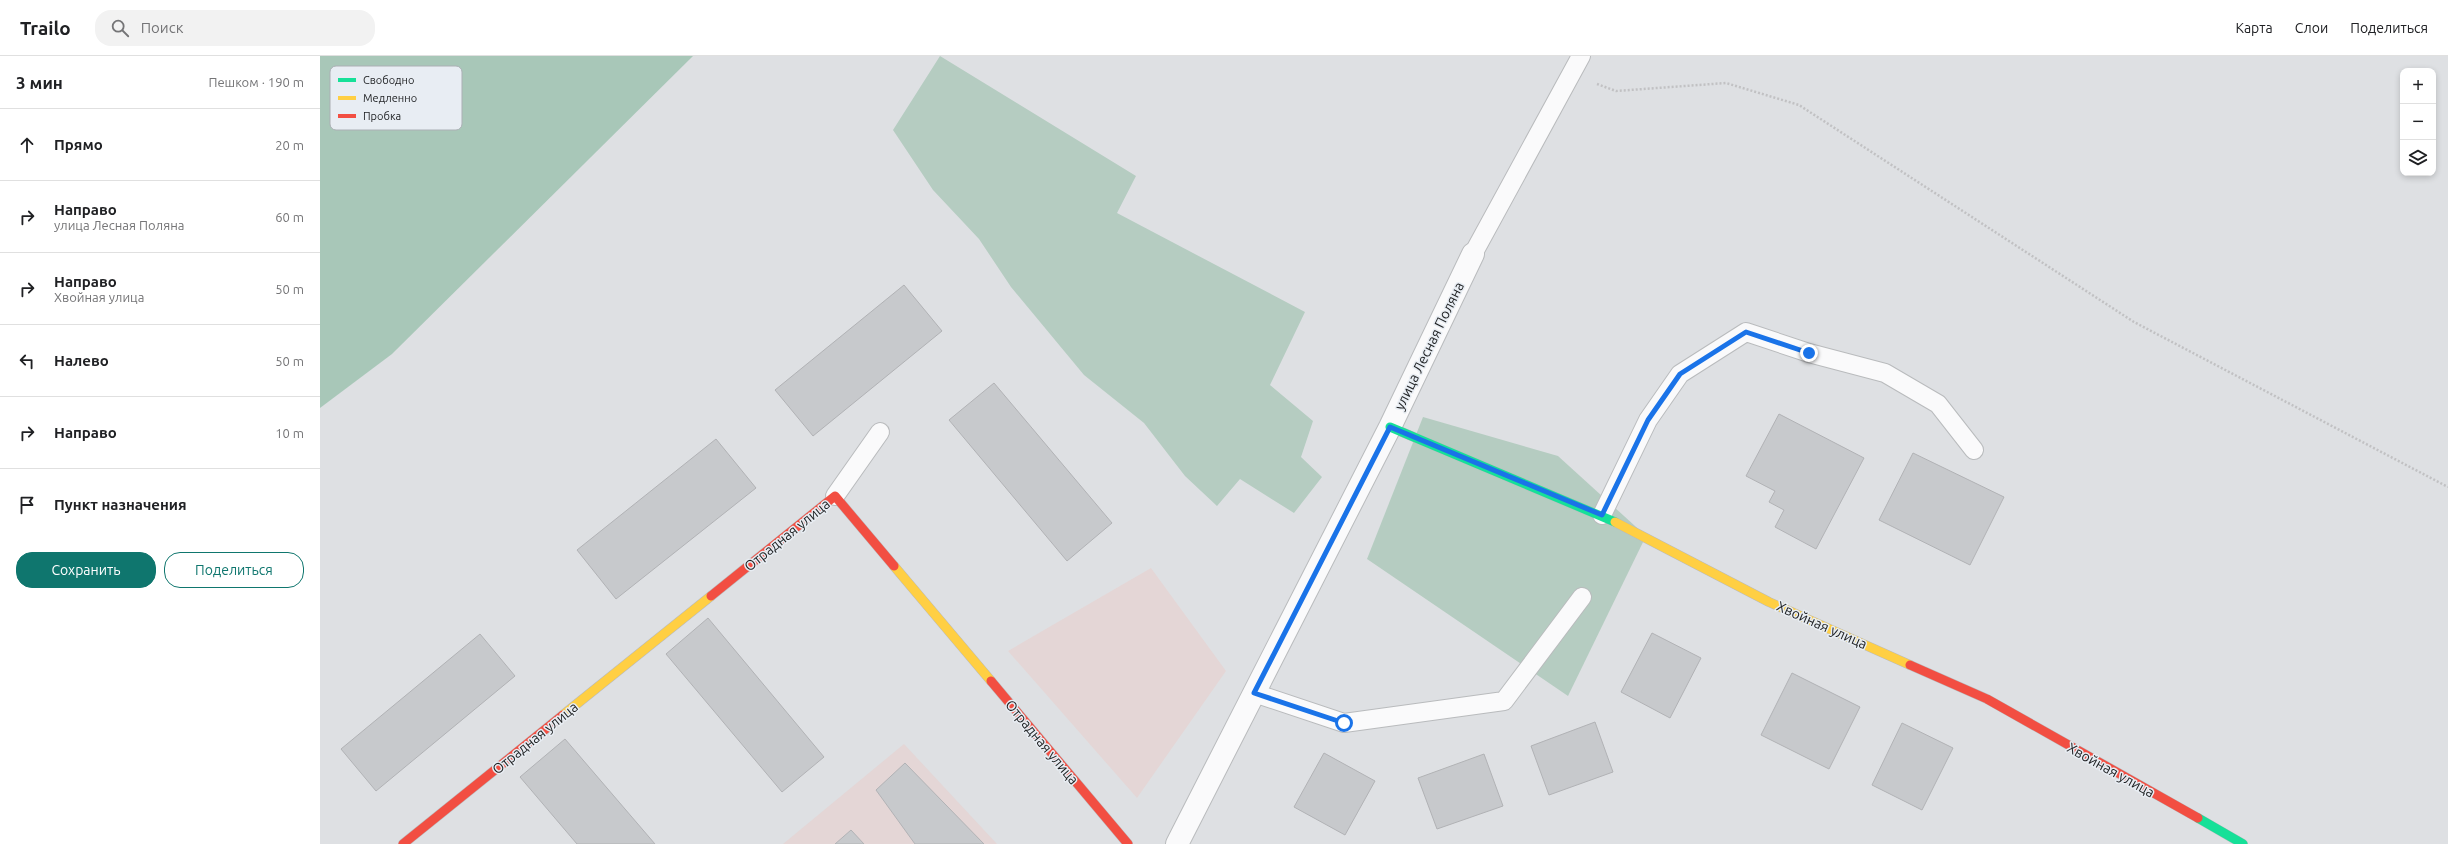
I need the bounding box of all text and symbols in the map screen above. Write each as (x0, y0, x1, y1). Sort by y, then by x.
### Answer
search box (95, 10, 375, 46)
text: Trailo (20, 17, 71, 39)
icon: search (109, 17, 131, 39)
text: Поиск (141, 19, 183, 36)
text: Карта (2235, 20, 2273, 36)
text: Слои (2295, 20, 2328, 36)
text: Поделиться (2350, 20, 2428, 36)
legend (330, 66, 462, 130)
map controls (2400, 68, 2436, 176)
button: + (2400, 68, 2436, 104)
text: 3 мин (16, 73, 63, 92)
text: Свободно (363, 74, 414, 86)
text: Пешком · 190 m (208, 75, 304, 89)
text: Медленно (363, 92, 417, 104)
button: − (2400, 104, 2436, 140)
text: Пробка (363, 110, 401, 122)
icon: ahead (16, 134, 38, 156)
text: Прямо (54, 136, 103, 153)
text: 20 m (275, 138, 304, 152)
button: layers (2400, 140, 2436, 176)
text: Направо (54, 201, 117, 218)
icon: right (16, 206, 38, 228)
text: 60 m (275, 210, 304, 224)
text: улица Лесная Поляна (54, 218, 184, 232)
text: Направо (54, 273, 117, 290)
icon: right (16, 278, 38, 300)
street label: улица Лесная Поляна (1391, 279, 1467, 413)
text: 50 m (275, 282, 304, 296)
text: Хвойная улица (54, 290, 144, 304)
route end (1800, 344, 1818, 362)
icon: left (16, 350, 38, 372)
text: Налево (54, 352, 109, 369)
text: 50 m (275, 354, 304, 368)
icon: right (16, 422, 38, 444)
text: Направо (54, 424, 117, 441)
text: 10 m (275, 426, 304, 440)
icon: arrive (16, 494, 38, 516)
text: Пункт назначения (54, 496, 187, 513)
street label: Отрадная улица (741, 496, 833, 574)
button: Сохранить (16, 552, 156, 588)
button: Поделиться (164, 552, 304, 588)
street label: Хвойная улица (1774, 598, 1870, 652)
street label: Отрадная улица (1002, 697, 1082, 787)
street label: Отрадная улица (489, 699, 581, 777)
route start (1335, 714, 1353, 732)
street label: Хвойная улица (2065, 739, 2157, 801)

